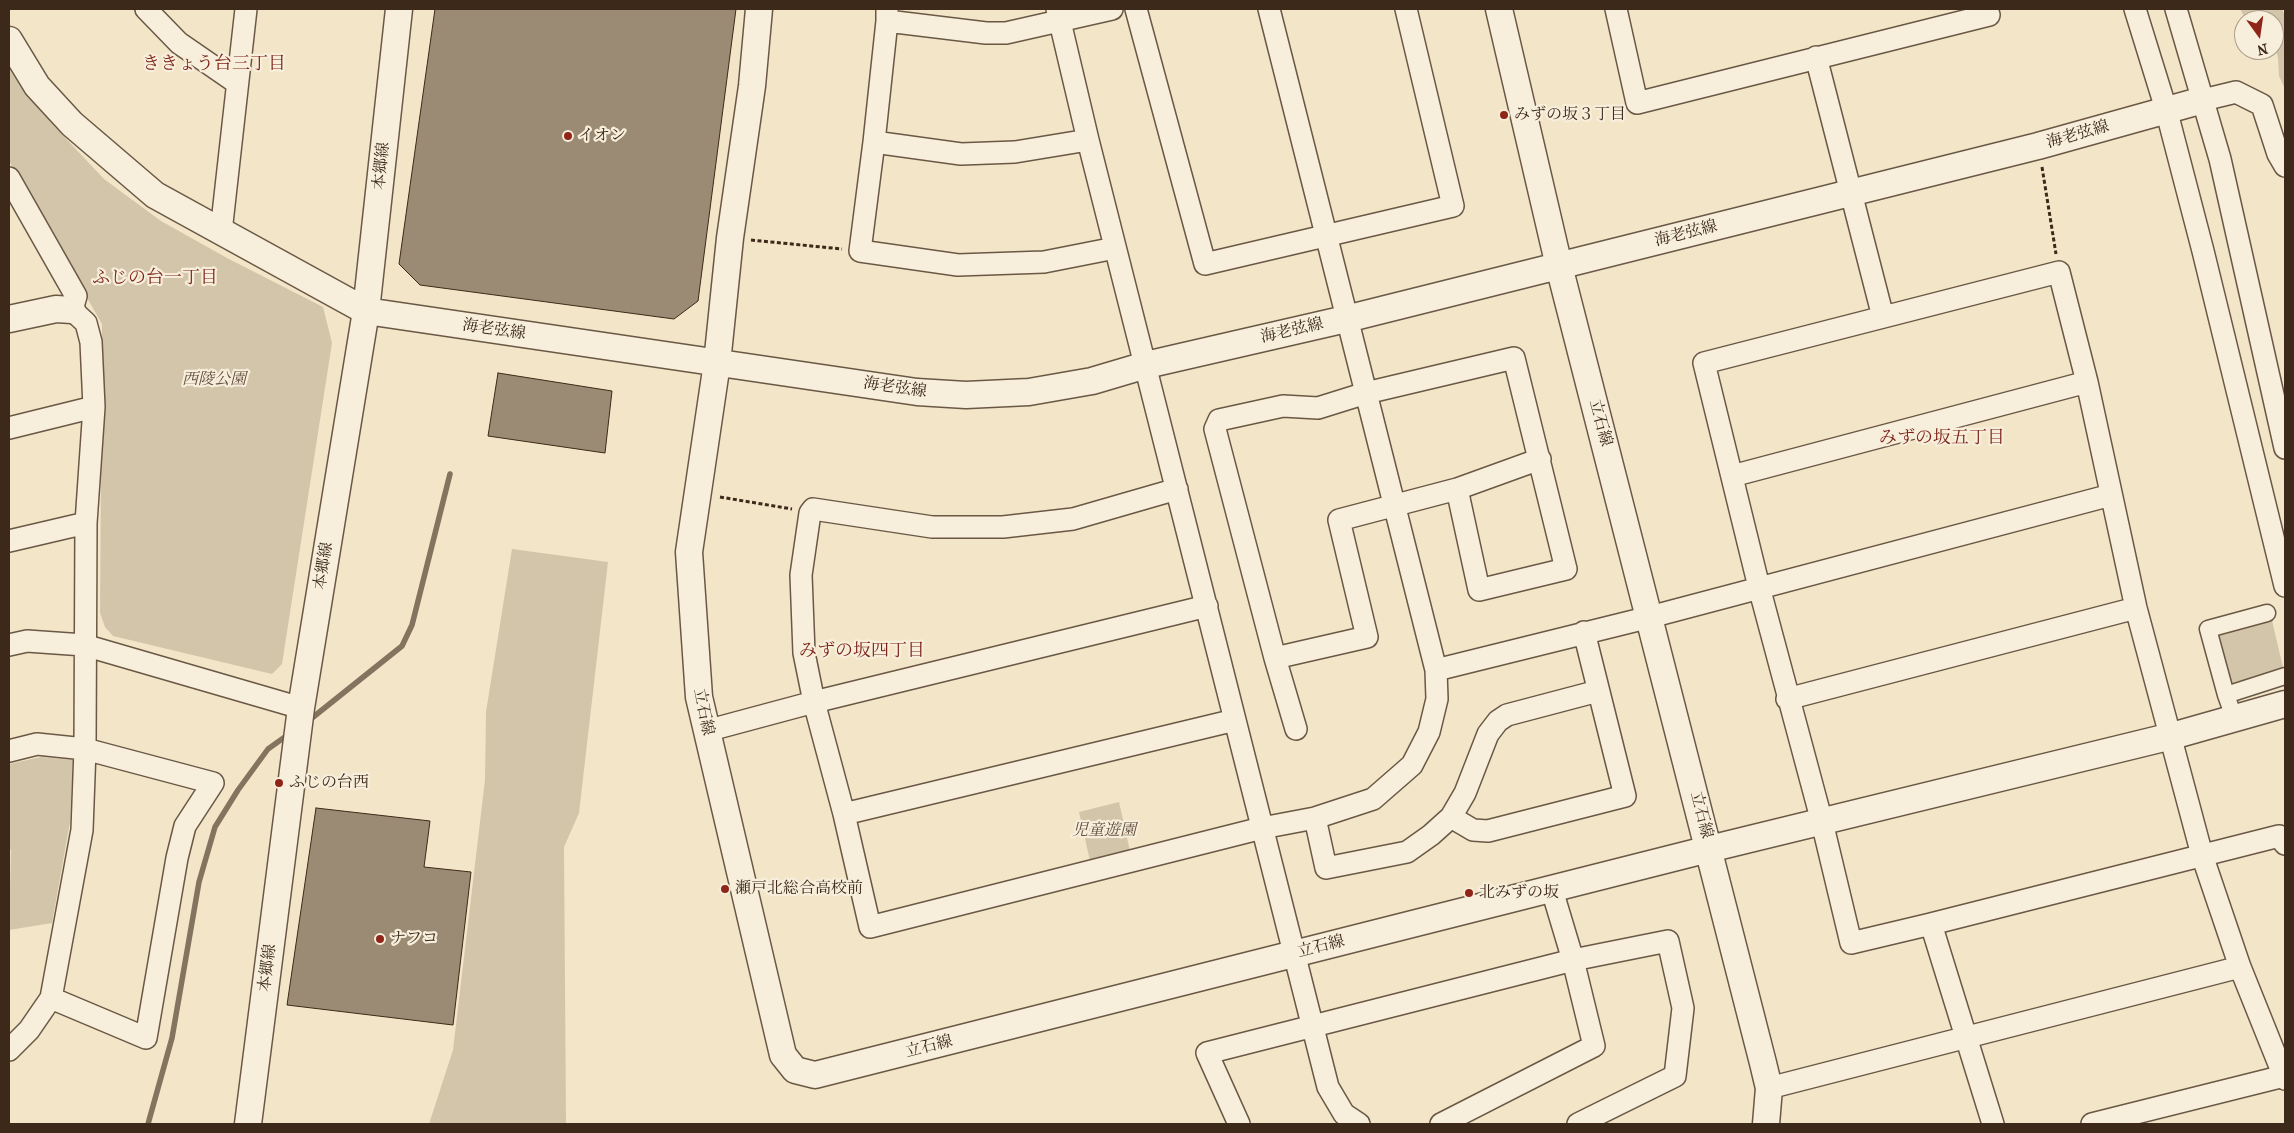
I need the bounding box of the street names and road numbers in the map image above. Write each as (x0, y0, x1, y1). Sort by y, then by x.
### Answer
street label: 海老弦線 (2045, 117, 2111, 153)
street label: 本郷線 (370, 141, 394, 191)
street label: 海老弦線 (1653, 217, 1719, 251)
street label: 海老弦線 (1259, 314, 1325, 348)
street label: 海老弦線 (461, 316, 527, 344)
street label: 海老弦線 (862, 374, 928, 402)
street label: 立石線 (1585, 397, 1615, 449)
street label: 本郷線 (311, 541, 337, 591)
street label: 立石線 (689, 687, 717, 737)
street label: 立石線 (1686, 789, 1716, 841)
street label: 立石線 (1295, 932, 1347, 962)
street label: 本郷線 (256, 943, 280, 993)
street label: 立石線 (903, 1032, 955, 1062)

